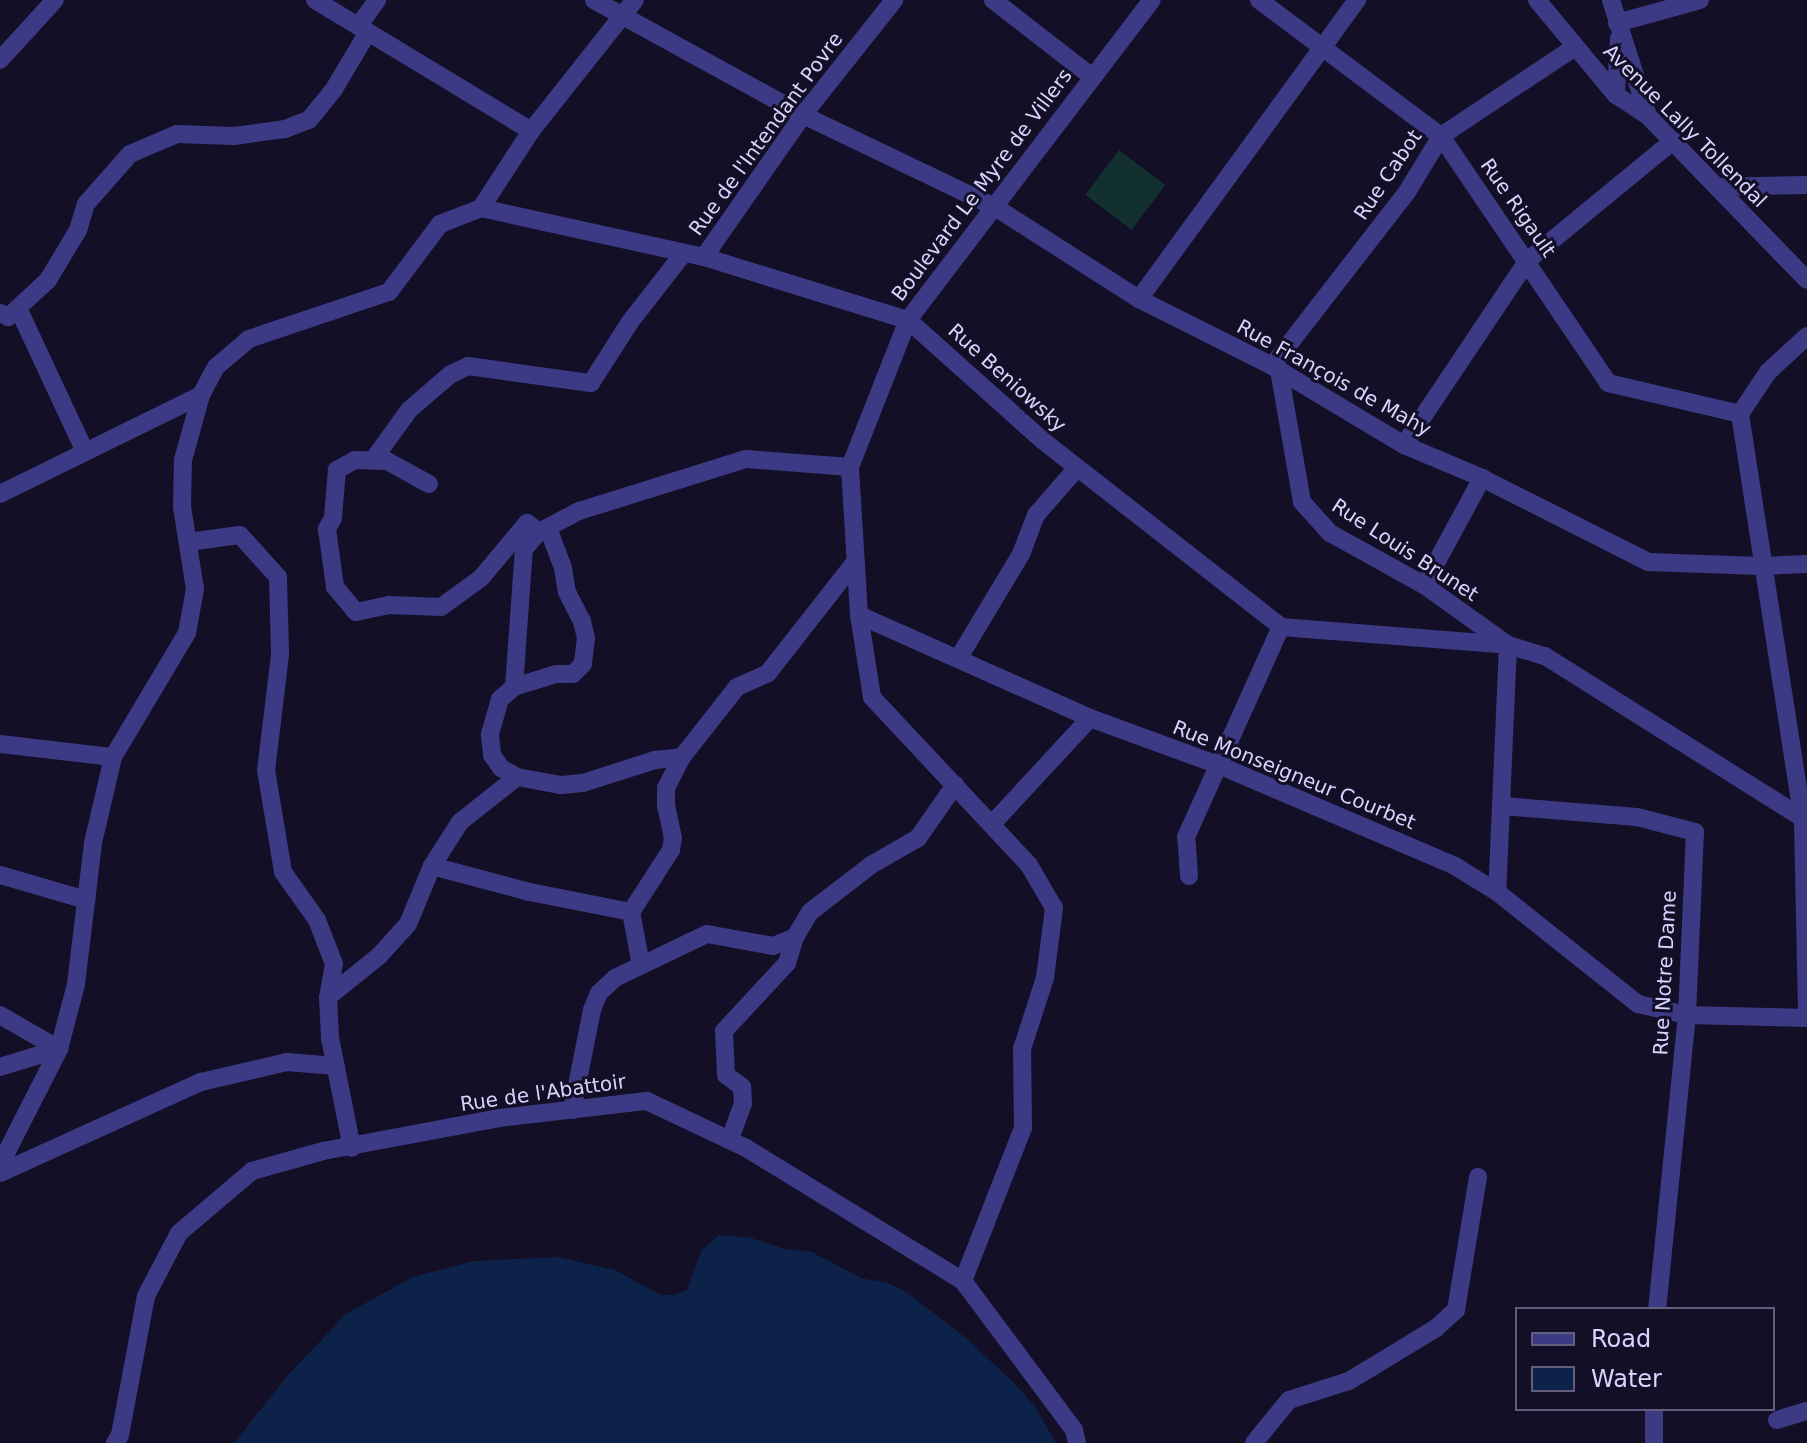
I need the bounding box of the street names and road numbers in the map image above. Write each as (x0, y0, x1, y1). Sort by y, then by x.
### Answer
street label: Rue de l'Intendant Povre (684, 28, 848, 240)
street label: Avenue Lally Tollendal (1598, 39, 1772, 213)
street label: Boulevard Le Myre de Villers (887, 64, 1077, 306)
street label: Rue Cabot (1349, 125, 1427, 225)
street label: Rue Rigault (1475, 154, 1561, 262)
street label: Rue François de Mahy (1233, 315, 1435, 441)
street label: Rue Beniowsky (943, 319, 1071, 437)
street label: Rue Louis Brunet (1327, 494, 1483, 606)
street label: Rue Monseigneur Courbet (1169, 715, 1419, 835)
street label: Rue Notre Dame (1649, 890, 1681, 1056)
street label: Rue de l'Abattoir (459, 1069, 627, 1117)

